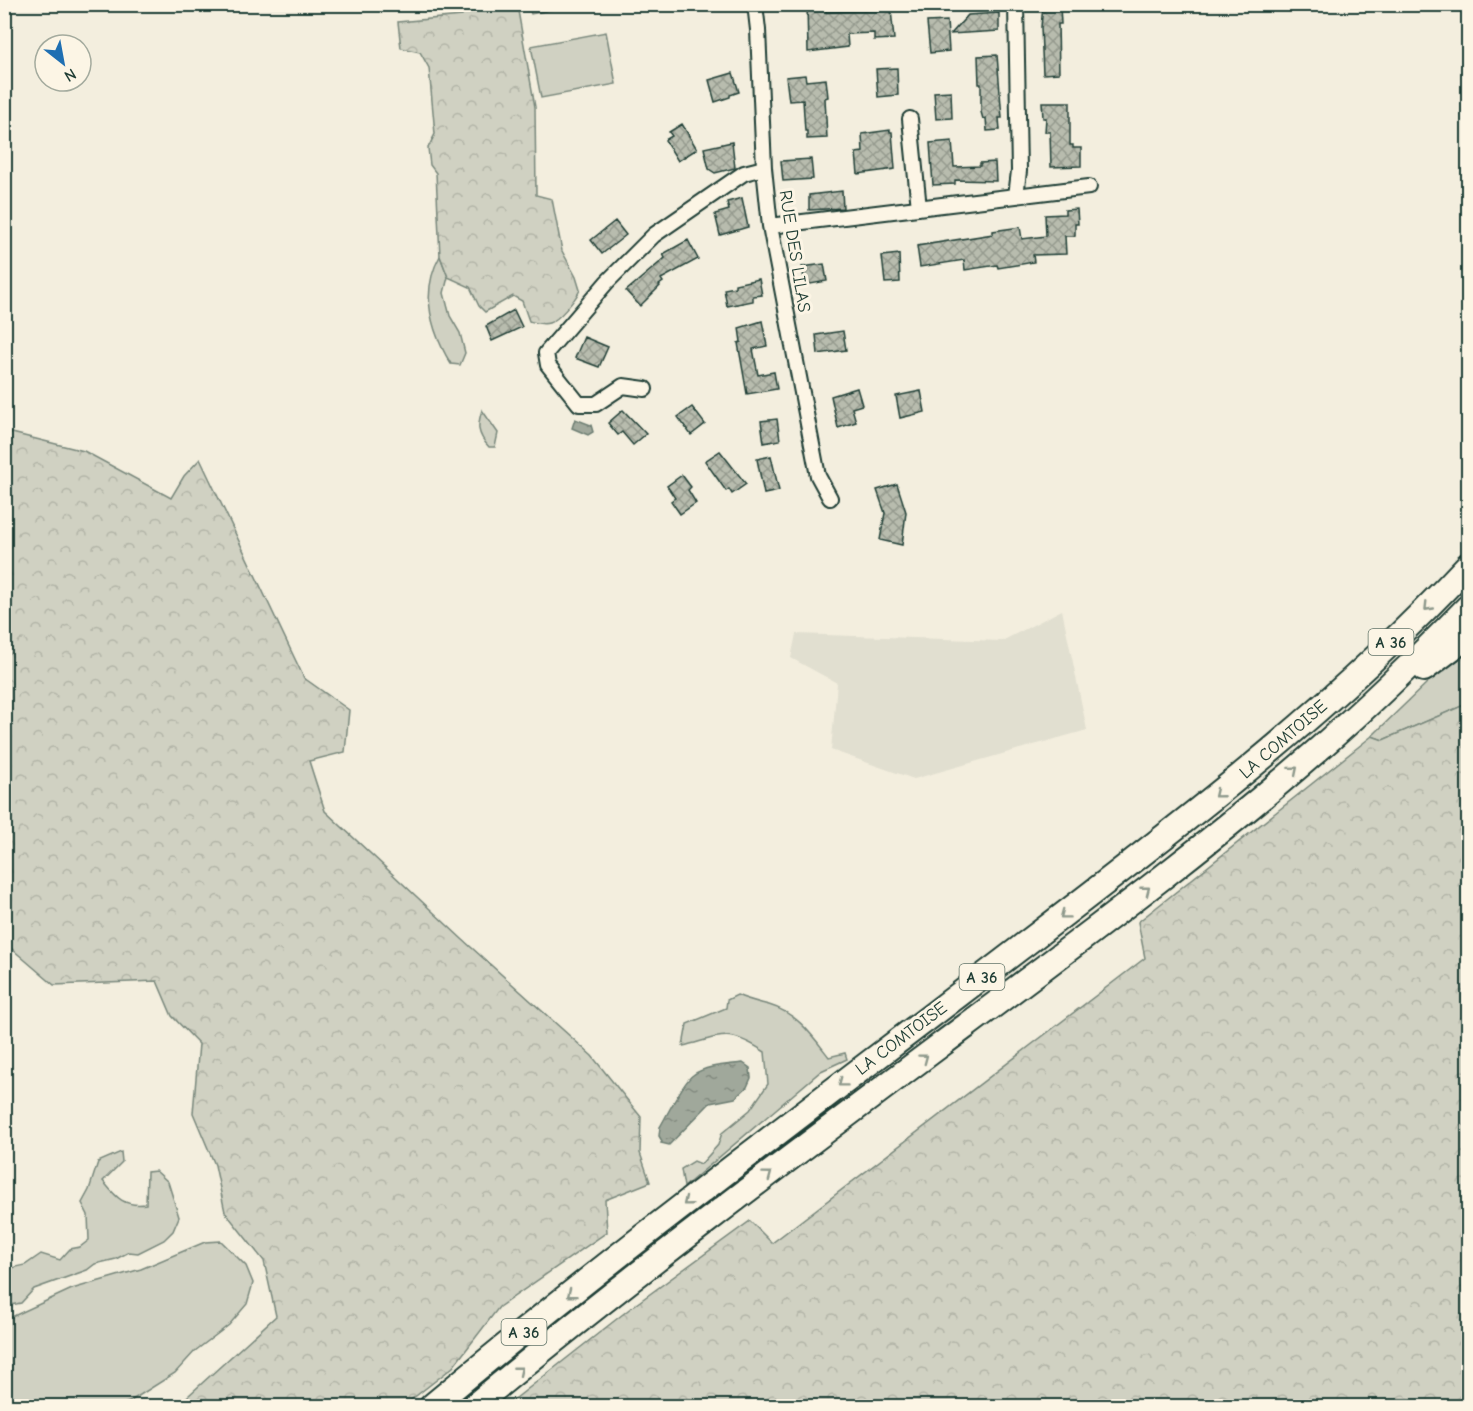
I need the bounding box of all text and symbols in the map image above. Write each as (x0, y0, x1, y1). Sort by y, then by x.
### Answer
north arrow (33, 33, 93, 93)
text: N (61, 65, 79, 85)
street label: RUE DES LILAS (774, 188, 815, 314)
one-way arrow (1424, 600, 1435, 611)
road number: A 36 (1368, 629, 1414, 655)
street label: LA COMTOISE (1235, 696, 1332, 783)
one-way arrow (1288, 766, 1299, 777)
one-way arrow (1213, 787, 1224, 798)
one-way arrow (1140, 886, 1151, 897)
one-way arrow (1060, 907, 1071, 918)
road number: A 36 (960, 964, 1004, 990)
street label: LA COMTOISE (851, 997, 951, 1080)
one-way arrow (917, 1054, 928, 1065)
one-way arrow (837, 1076, 848, 1087)
one-way arrow (761, 1172, 772, 1183)
one-way arrow (683, 1195, 694, 1206)
one-way arrow (566, 1287, 577, 1298)
road number: A 36 (502, 1319, 546, 1345)
one-way arrow (512, 1366, 523, 1377)

